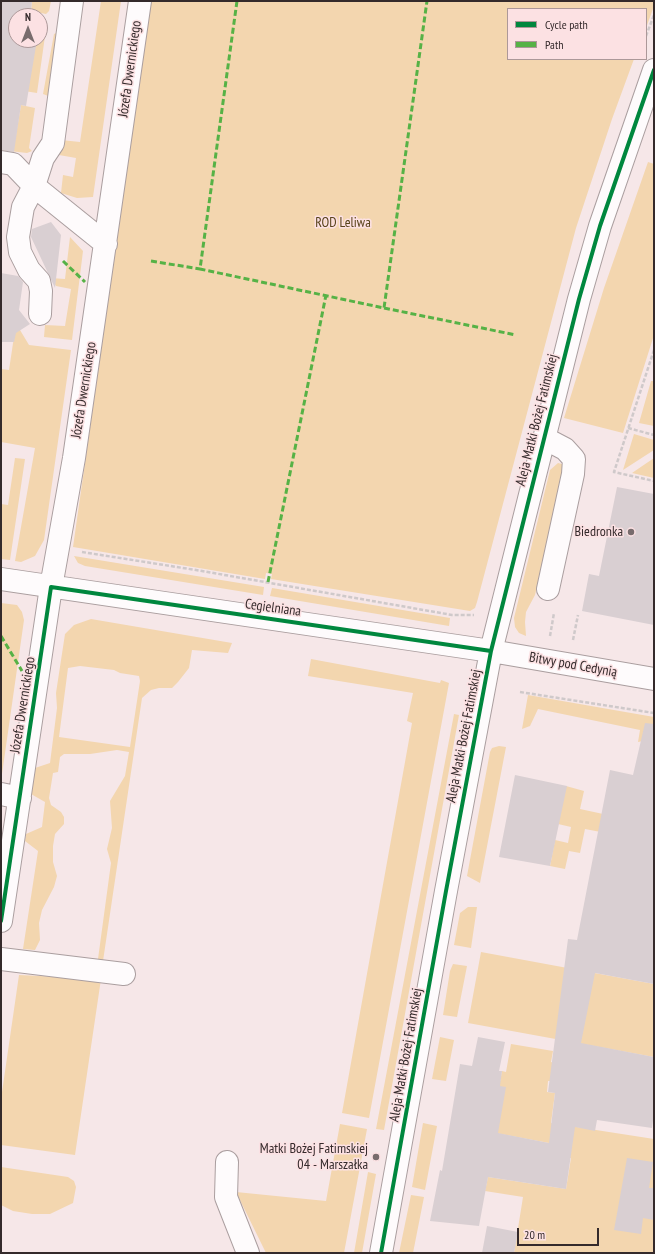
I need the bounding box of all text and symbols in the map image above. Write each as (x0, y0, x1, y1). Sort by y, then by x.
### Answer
north arrow (8, 8, 48, 48)
legend (507, 8, 647, 60)
text: N (25, 10, 31, 24)
text: Cycle path (545, 17, 588, 32)
street label: Józefa Dwernickiego (115, 20, 145, 118)
text: Path (545, 37, 563, 52)
park label: ROD Leliwa (315, 215, 371, 231)
street label: Józefa Dwernickiego (68, 340, 100, 440)
street label: Aleja Matki Bożej Fatimskiej (512, 352, 562, 488)
place label: Biedronka (574, 524, 623, 540)
marker: Biedronka (626, 527, 636, 537)
street label: Cegielniana (244, 596, 302, 620)
street label: Bitwy pod Cedynią (528, 649, 618, 681)
street label: Józefa Dwernickiego (7, 655, 39, 755)
street label: Aleja Matki Bożej Fatimskiej (443, 668, 485, 804)
street label: Aleja Matki Bożej Fatimskiej (386, 987, 426, 1123)
place label: Matki Bożej Fatimskiej 04 - Marszałka (260, 1141, 368, 1174)
marker: Matki Bożej Fatimskiej 04 - Marszałka (371, 1152, 381, 1162)
scale bar (519, 1220, 601, 1246)
text: 20 m (524, 1227, 545, 1242)

